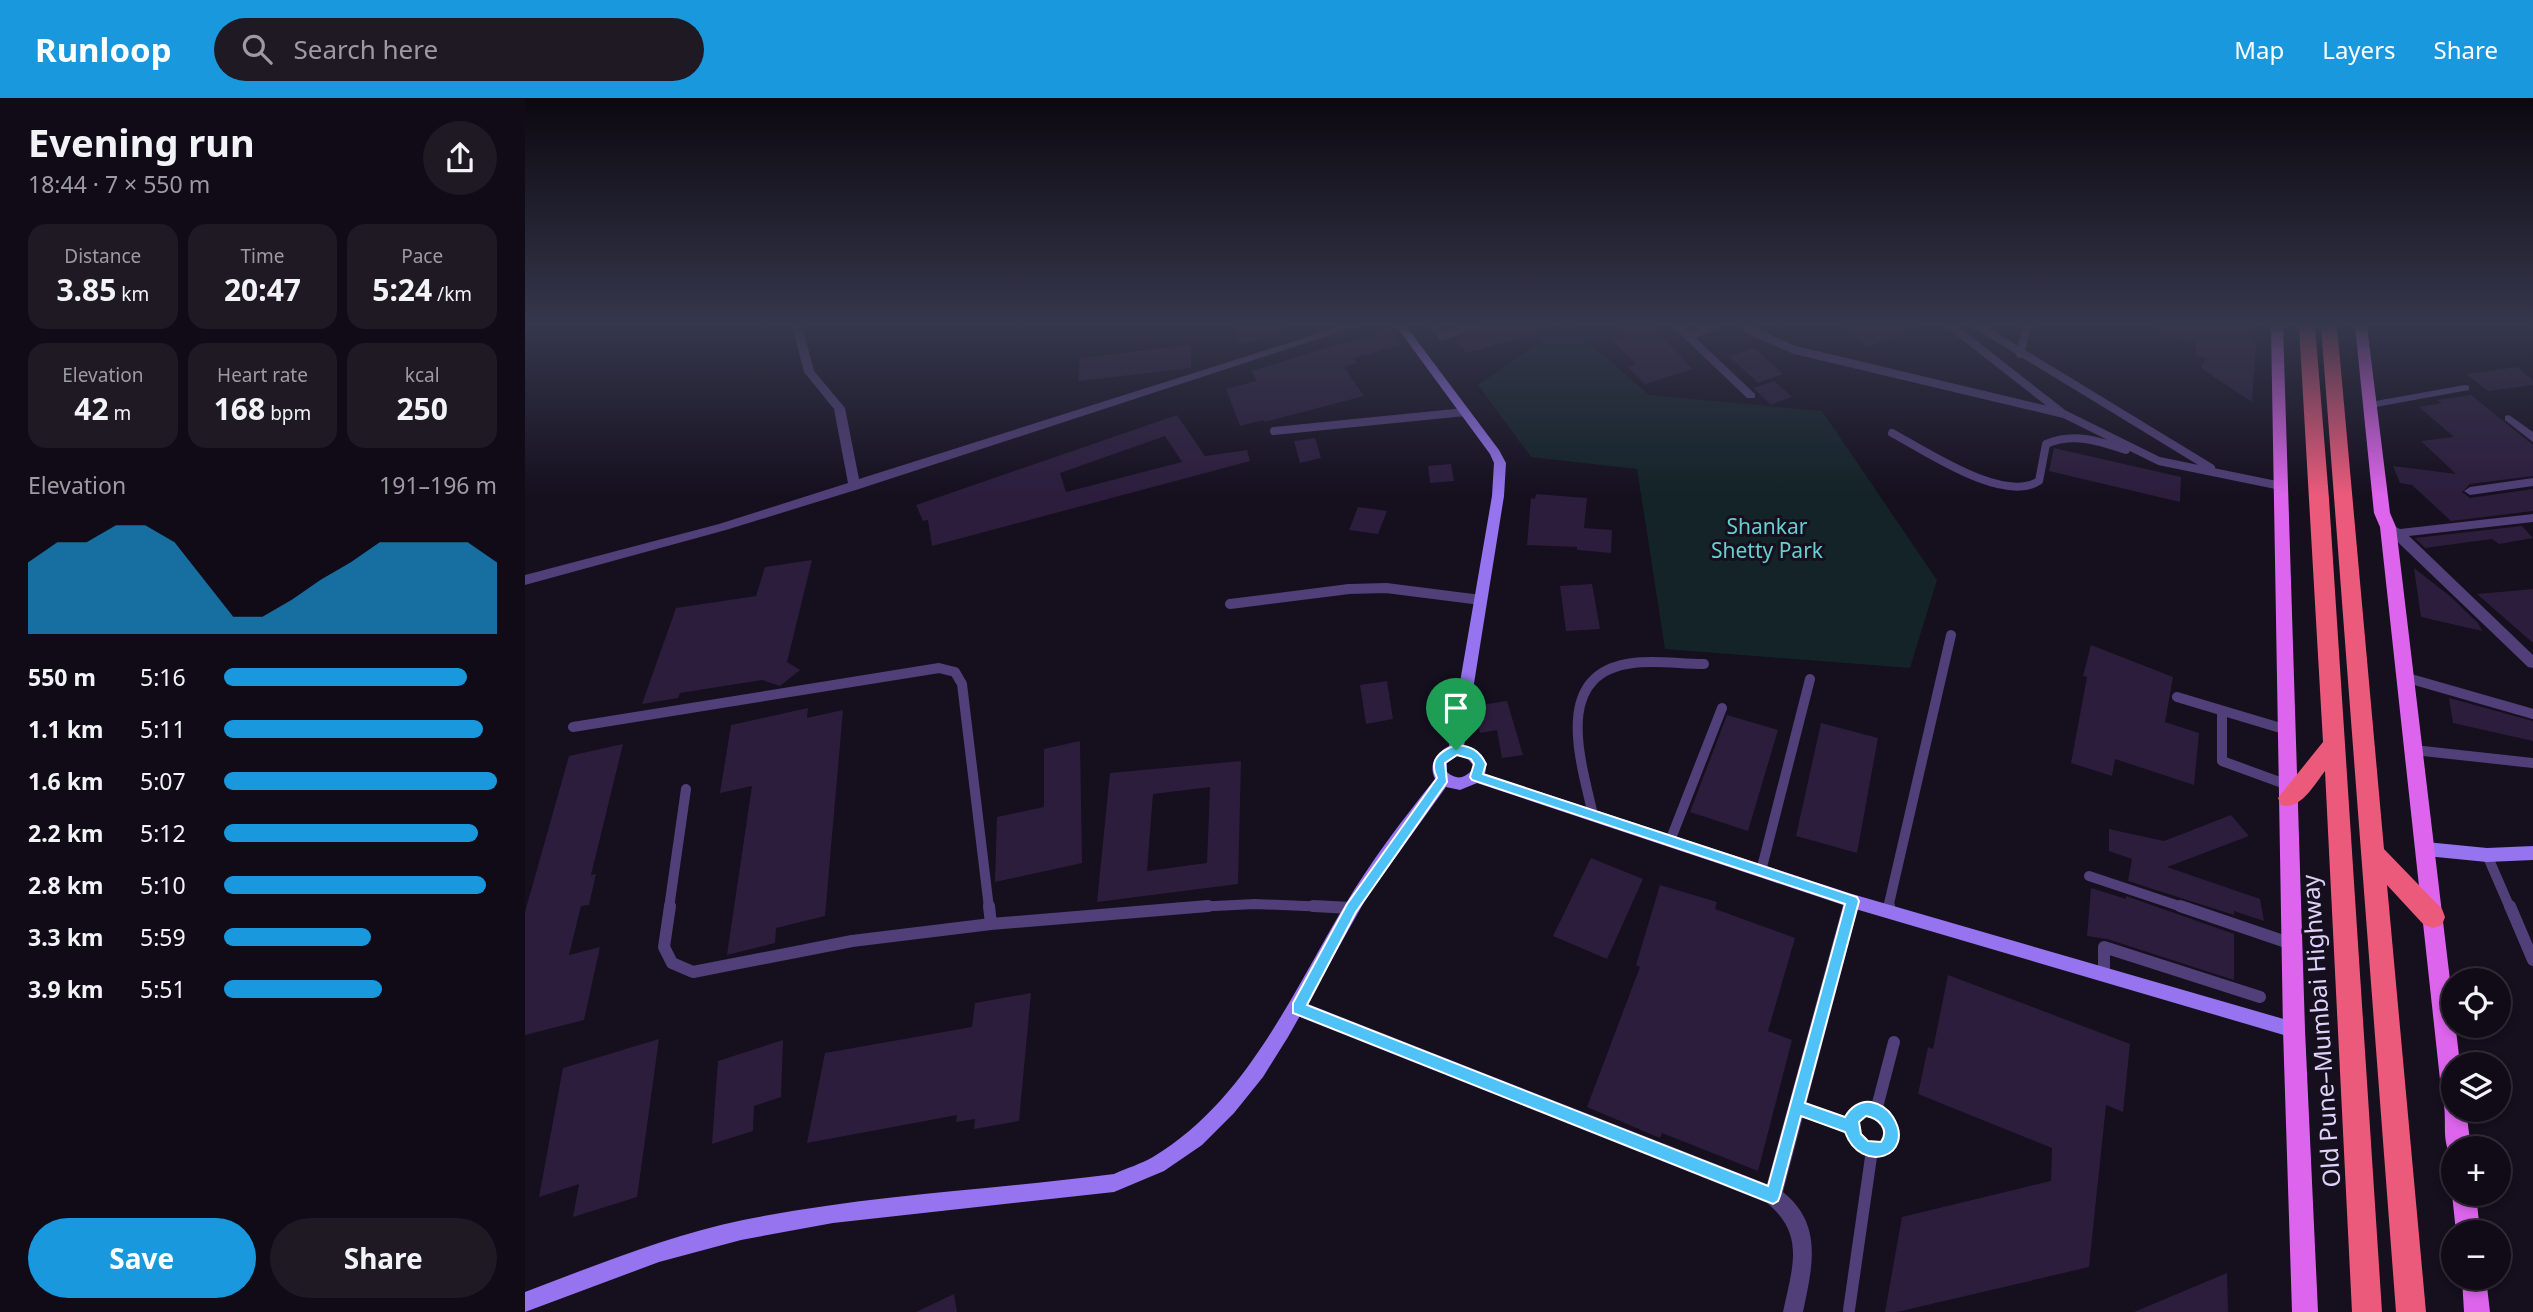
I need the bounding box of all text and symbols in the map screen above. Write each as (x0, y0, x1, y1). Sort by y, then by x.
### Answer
search box (214, 18, 704, 81)
text: Runloop (35, 27, 172, 72)
icon: search (238, 30, 276, 68)
text: Search here (294, 31, 438, 67)
text: Map (2234, 33, 2284, 66)
text: Layers (2322, 33, 2396, 66)
text: Share (2434, 33, 2498, 66)
text: Evening run (28, 116, 255, 168)
button: share (423, 121, 497, 195)
text: 18:44 · 7 × 550 m (28, 168, 210, 200)
text: Distance (64, 243, 141, 269)
text: Time (241, 243, 284, 269)
text: Pace (401, 243, 443, 269)
text: 3.85 (56, 269, 116, 310)
text: 20:47 (224, 269, 301, 310)
text: 5:24 (372, 269, 432, 310)
text: km (116, 281, 149, 307)
text: /km (432, 281, 472, 307)
text: Elevation (62, 362, 143, 388)
text: Heart rate (217, 362, 308, 388)
text: kcal (405, 362, 440, 388)
text: 42 (74, 388, 109, 429)
text: 168 (214, 388, 265, 429)
text: 250 (396, 388, 448, 429)
text: m (109, 400, 131, 426)
text: bpm (265, 400, 311, 426)
text: Elevation (28, 469, 126, 501)
text: 191–196 m (379, 469, 497, 501)
park label: Shankar Shetty Park (1711, 512, 1824, 564)
text: 550 m (28, 661, 96, 693)
text: 5:16 (140, 661, 186, 693)
pin (1426, 678, 1486, 750)
icon: arrive (1437, 689, 1475, 727)
text: 1.1 km (28, 713, 103, 745)
text: 5:11 (140, 713, 186, 745)
text: 1.6 km (28, 765, 103, 797)
text: 5:07 (140, 765, 186, 797)
text: 2.2 km (28, 817, 103, 849)
text: 5:12 (140, 817, 186, 849)
text: 2.8 km (28, 869, 103, 901)
text: 5:10 (140, 869, 186, 901)
street label: Old Pune–Mumbai Highway (2293, 873, 2347, 1189)
text: 3.3 km (28, 921, 103, 953)
text: 5:59 (140, 921, 186, 953)
map controls (2441, 968, 2511, 1290)
button: locate (2441, 968, 2511, 1038)
text: 3.9 km (28, 973, 103, 1005)
text: 5:51 (140, 973, 186, 1005)
button: layers (2441, 1052, 2511, 1122)
button: + (2441, 1136, 2511, 1206)
button: Save (28, 1218, 256, 1298)
button: Share (270, 1218, 497, 1298)
button: − (2441, 1220, 2511, 1290)

